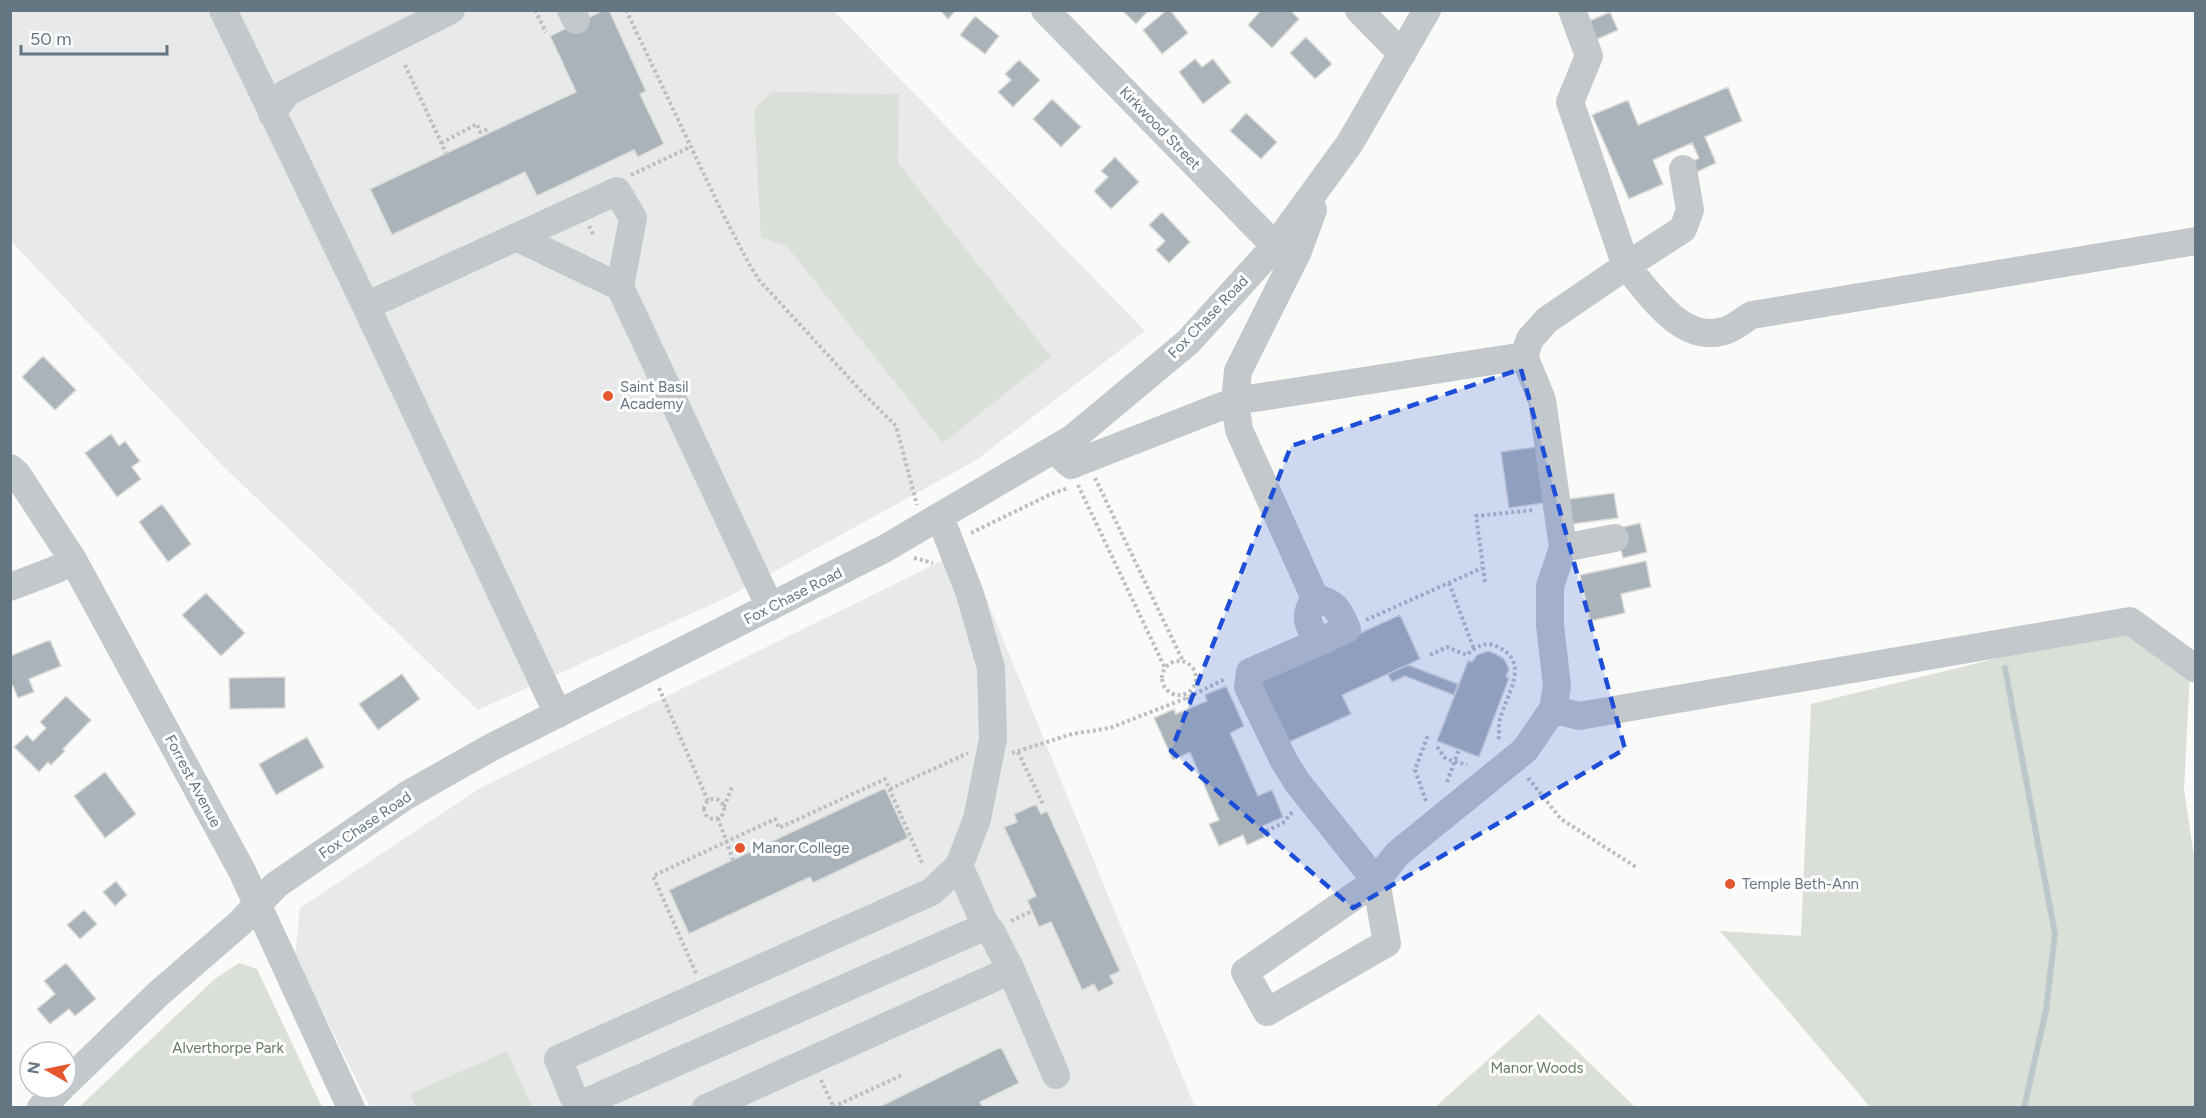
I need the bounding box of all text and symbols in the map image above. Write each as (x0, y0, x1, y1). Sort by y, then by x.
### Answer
scale bar (21, 18, 166, 56)
text: 50 m (30, 28, 72, 50)
street label: Kirkwood Street (1116, 83, 1204, 173)
street label: Fox Chase Road (1164, 272, 1252, 362)
place label: Saint Basil Academy (620, 378, 689, 413)
marker: Saint Basil Academy (601, 389, 615, 403)
street label: Fox Chase Road (741, 564, 845, 628)
street label: Forrest Avenue (161, 732, 225, 830)
street label: Fox Chase Road (315, 787, 415, 863)
place label: Manor College (752, 839, 850, 857)
marker: Manor College (733, 841, 747, 855)
place label: Temple Beth-Ann (1742, 875, 1859, 893)
marker: Temple Beth-Ann (1723, 877, 1737, 891)
park label: Alverthorpe Park (172, 1039, 284, 1057)
north arrow (18, 1040, 78, 1100)
park label: Manor Woods (1490, 1059, 1584, 1077)
text: N (23, 1060, 44, 1075)

